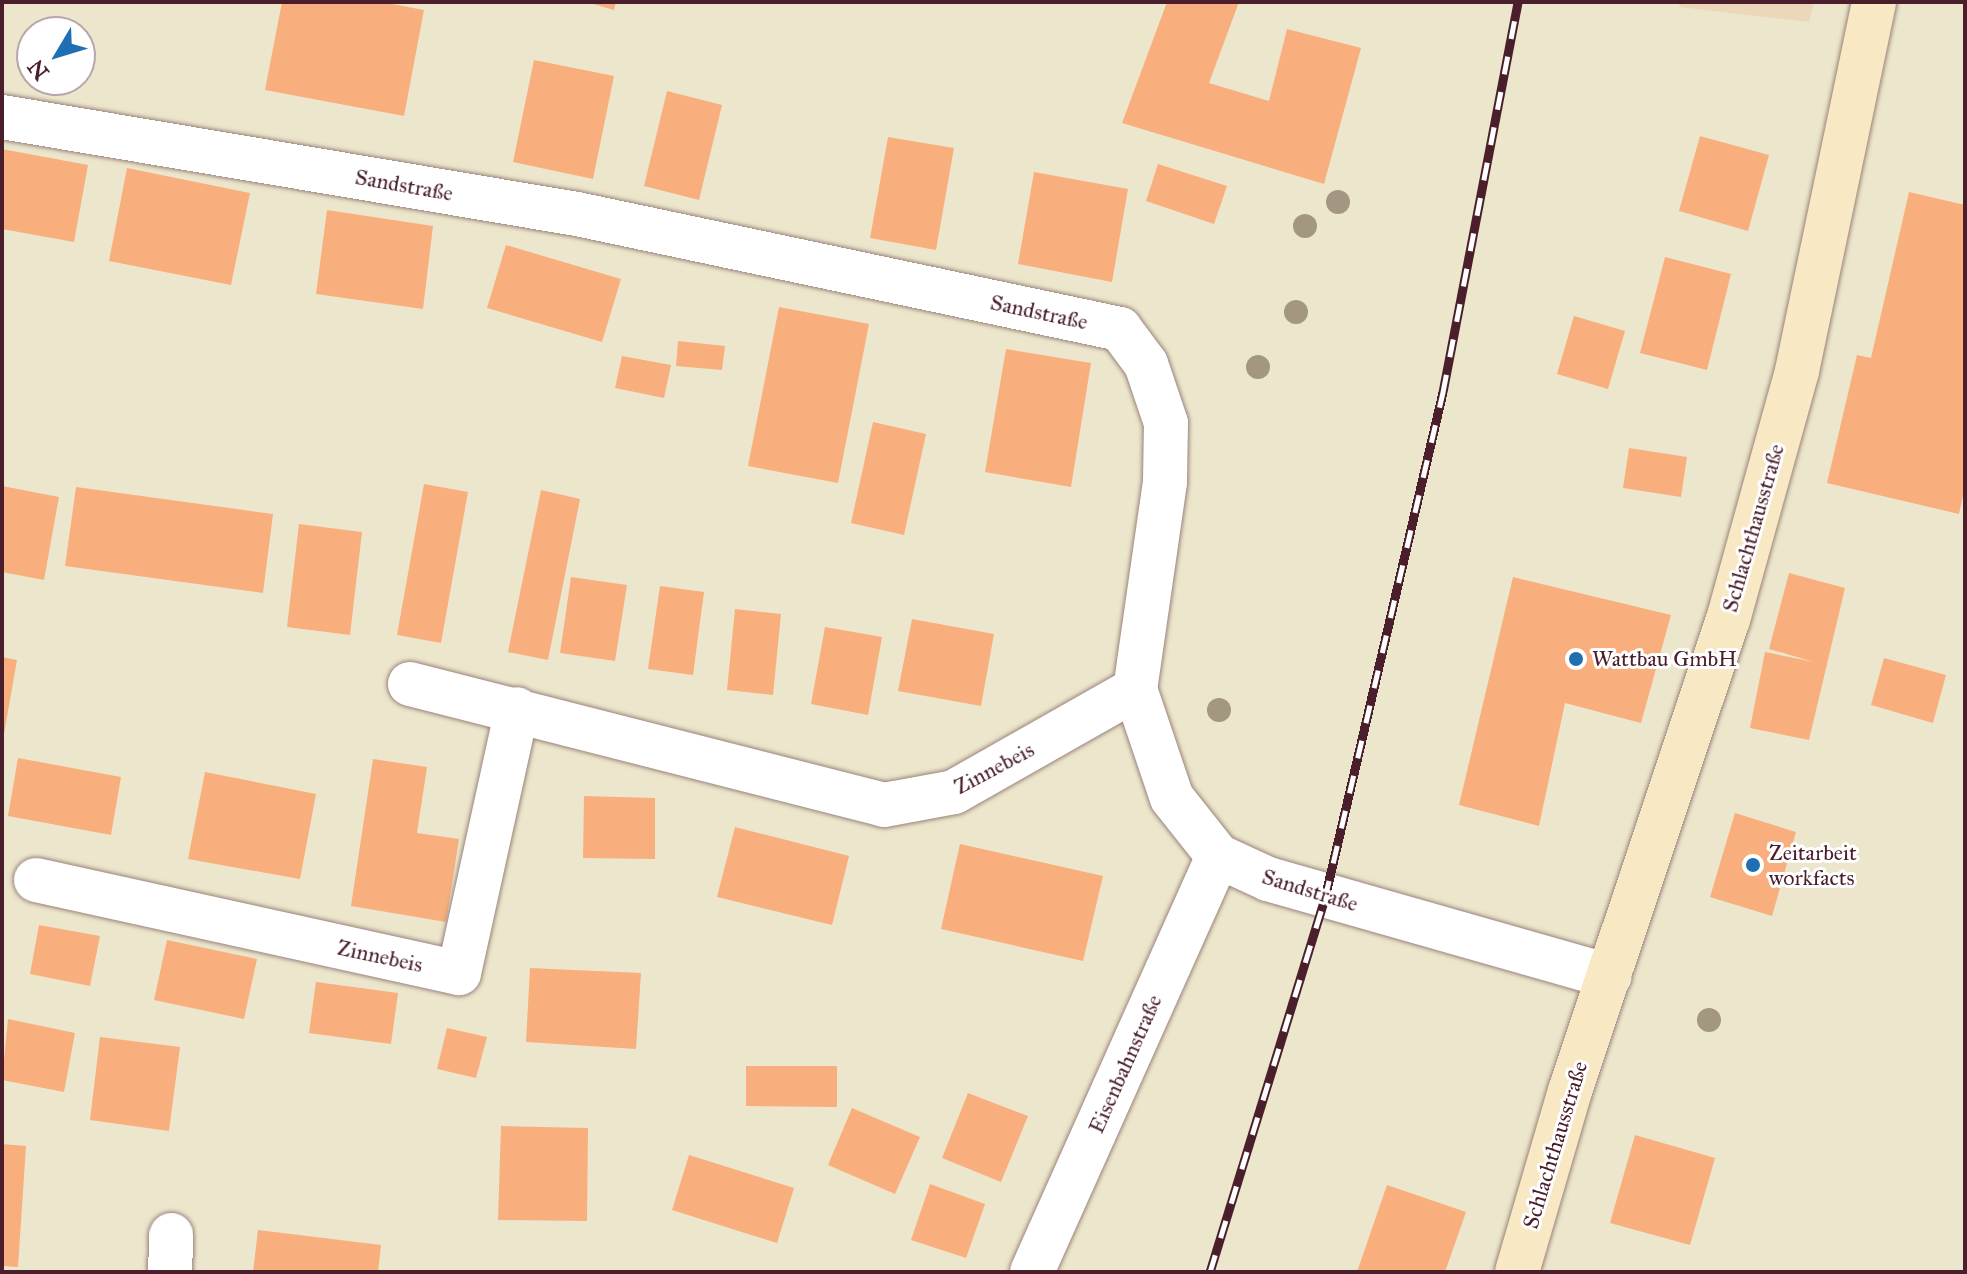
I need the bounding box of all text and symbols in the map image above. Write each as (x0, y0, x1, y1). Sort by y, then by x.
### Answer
north arrow (16, 16, 96, 96)
text: N (22, 54, 55, 86)
street label: Sandstraße (353, 163, 455, 207)
street label: Sandstraße (988, 289, 1090, 335)
street label: Schlachthausstraße (1716, 441, 1790, 615)
place label: Wattbau GmbH (1592, 646, 1737, 672)
marker: Wattbau GmbH (1567, 650, 1585, 668)
street label: Zinnebeis (950, 736, 1038, 800)
place label: Zeitarbeit workfacts (1769, 839, 1857, 890)
marker: Zeitarbeit workfacts (1744, 856, 1762, 874)
street label: Sandstraße (1259, 863, 1361, 917)
street label: Zinnebeis (335, 934, 425, 978)
street label: Eisenbahnstraße (1083, 991, 1167, 1137)
street label: Schlachthausstraße (1517, 1058, 1593, 1232)

